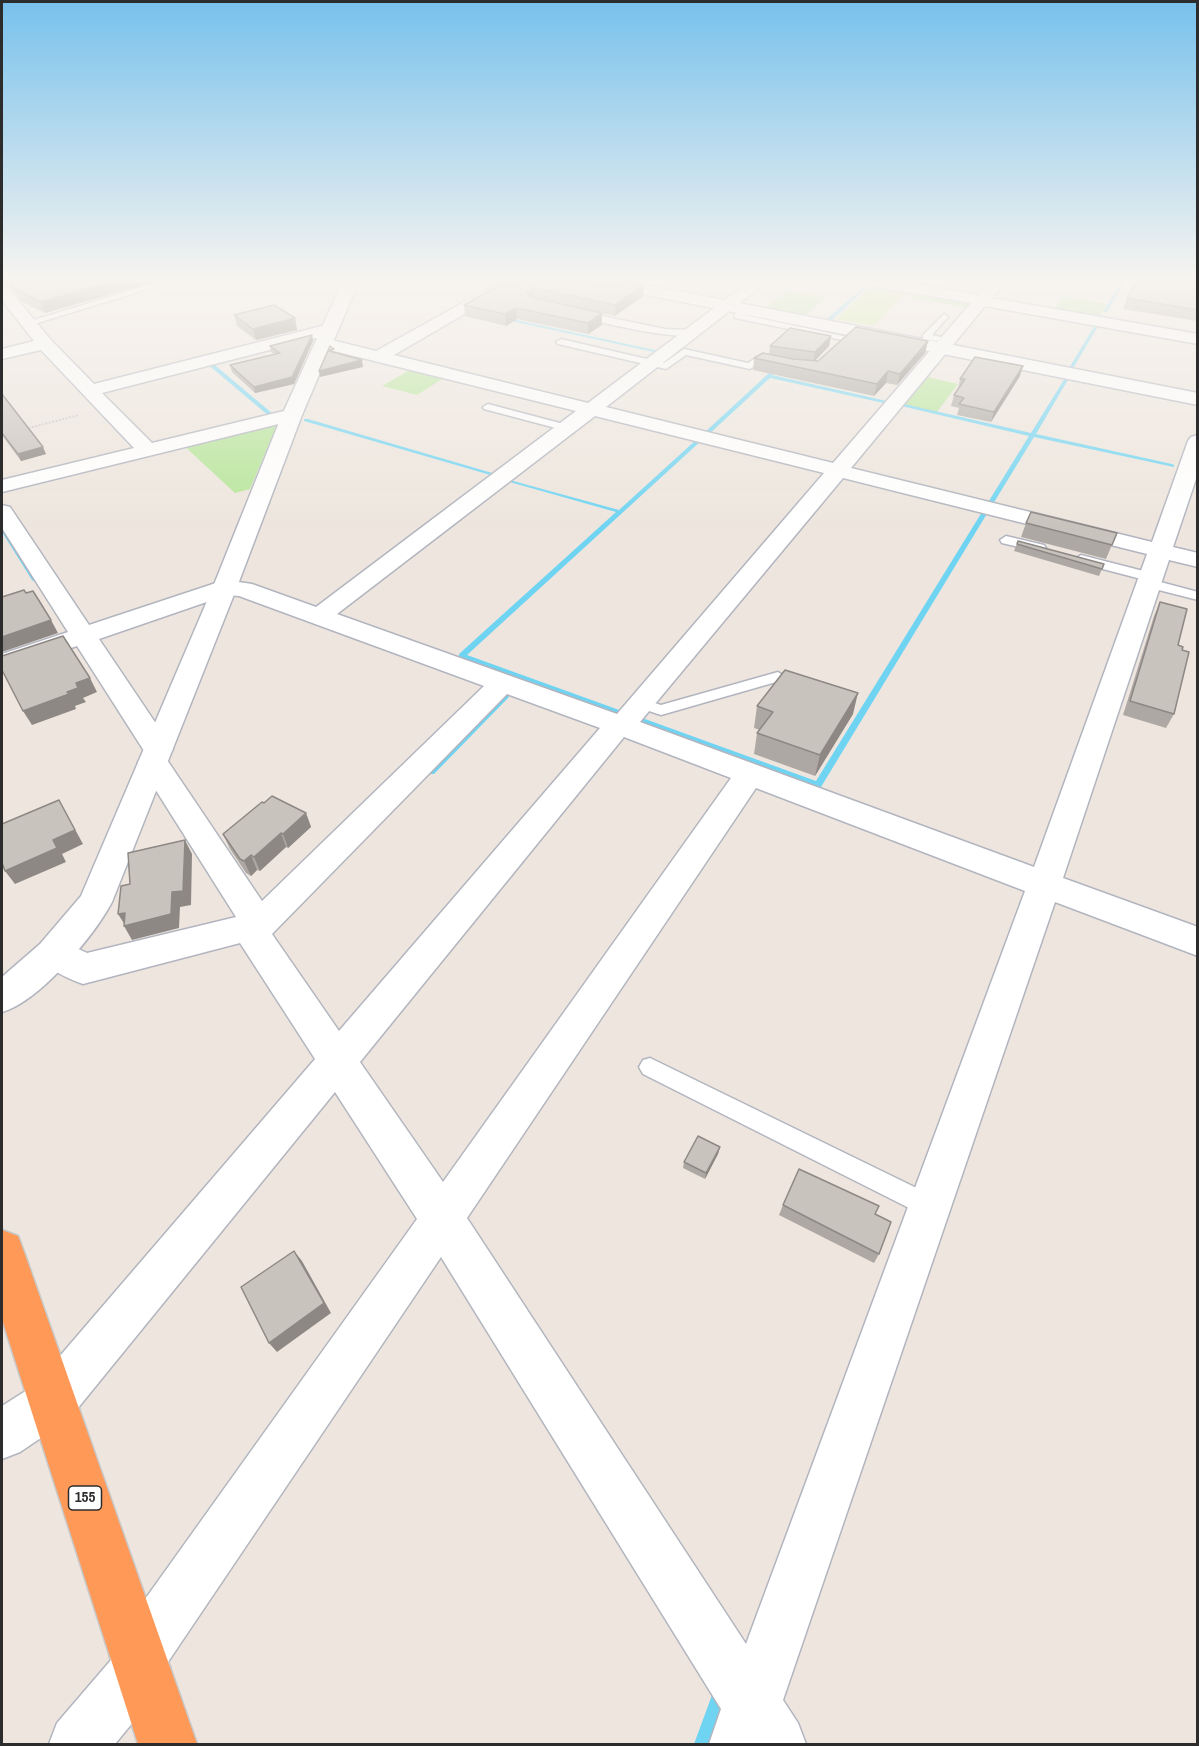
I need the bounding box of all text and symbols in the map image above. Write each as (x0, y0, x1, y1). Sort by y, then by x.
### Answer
road number: 155 (68, 1486, 101, 1510)

